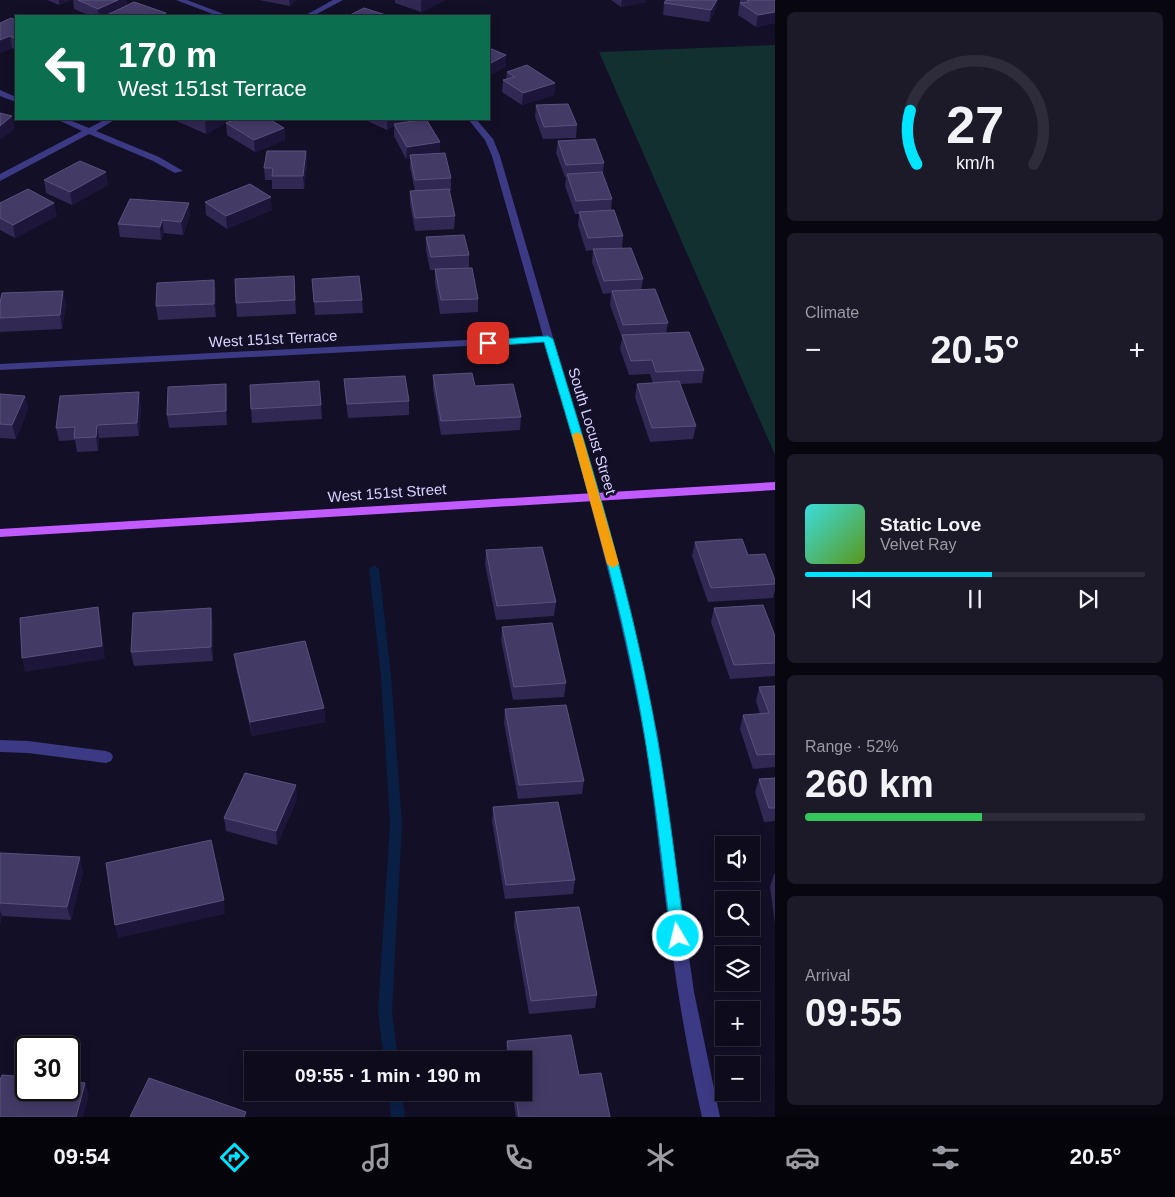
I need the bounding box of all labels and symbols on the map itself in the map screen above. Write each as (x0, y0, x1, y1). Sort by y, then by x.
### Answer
pin (467, 322, 509, 364)
street label: West 151st Terrace (208, 327, 338, 350)
street label: South Locust Street (565, 365, 620, 497)
street label: West 151st Street (327, 480, 448, 505)
position arrow (651, 909, 703, 961)
speed limit sign: 30 (15, 1036, 80, 1101)

